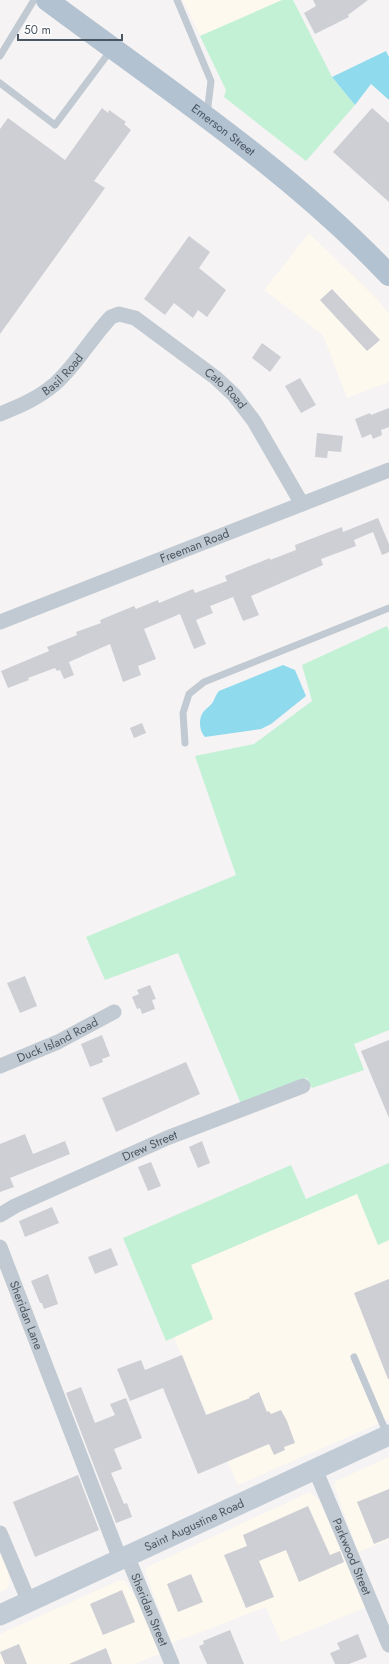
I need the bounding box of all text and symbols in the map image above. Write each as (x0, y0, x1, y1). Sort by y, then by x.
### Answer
scale bar (18, 16, 122, 42)
text: 50 m (24, 21, 51, 39)
street label: Emerson Street (187, 100, 259, 160)
street label: Basil Road (38, 350, 88, 400)
street label: Cato Road (200, 363, 251, 413)
street label: Freeman Road (157, 524, 232, 568)
street label: Duck Island Road (14, 1013, 101, 1067)
street label: Drew Street (119, 1126, 180, 1166)
street label: Sheridan Lane (5, 1278, 48, 1352)
street label: Saint Augustine Road (141, 1494, 247, 1556)
street label: Parkwood Street (328, 1515, 376, 1598)
street label: Sheridan Street (126, 1570, 173, 1649)

